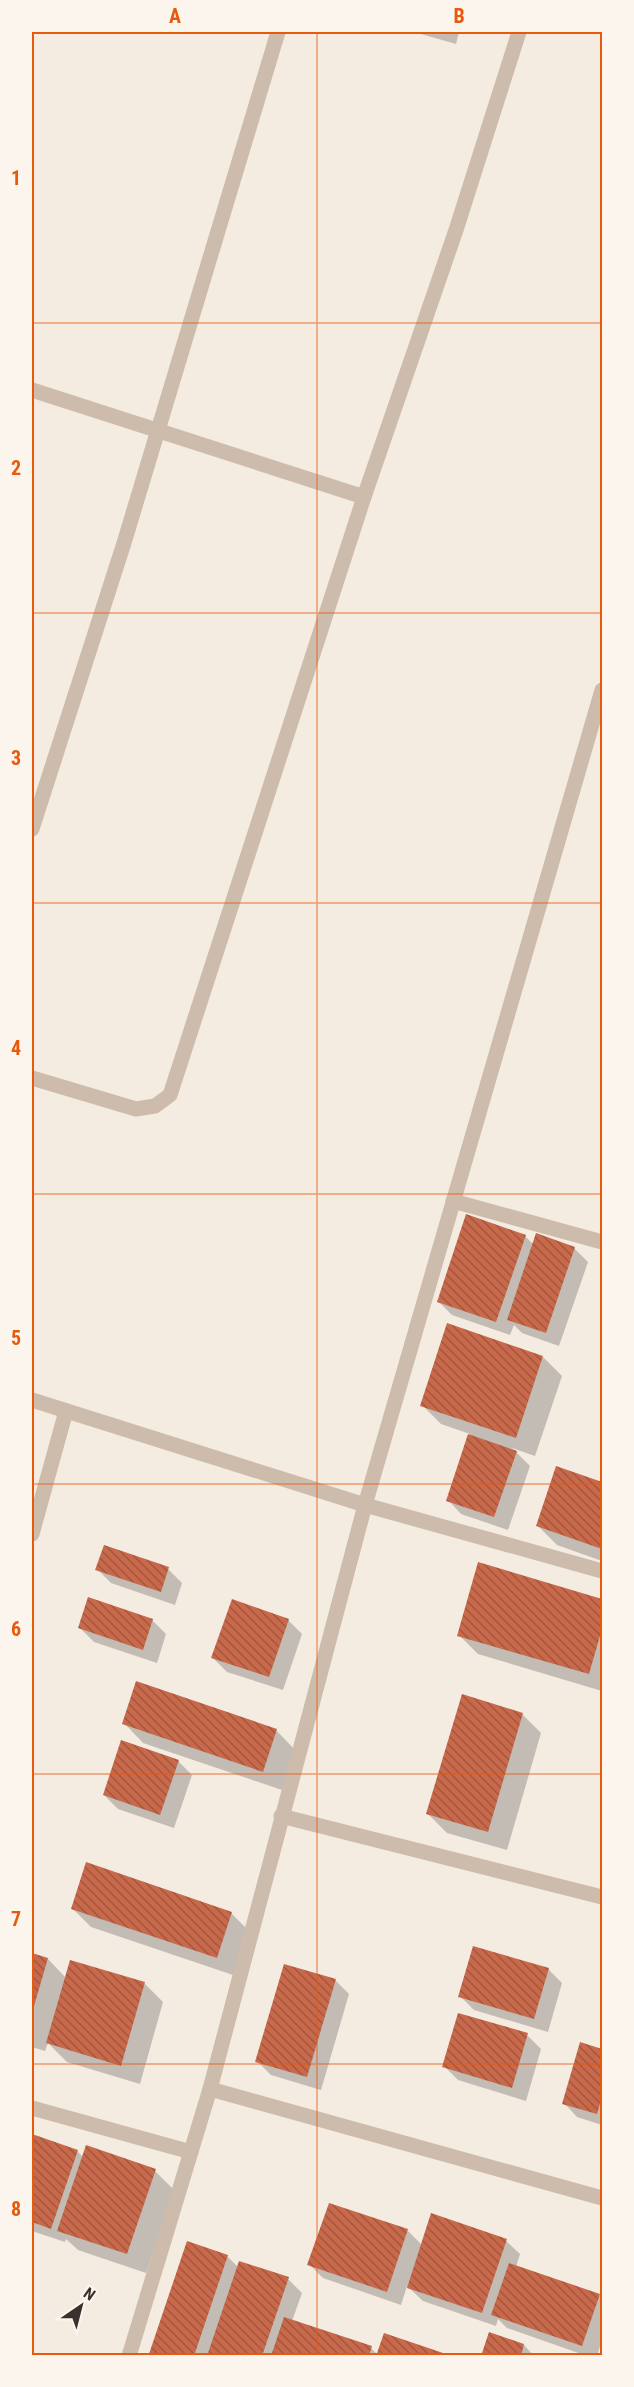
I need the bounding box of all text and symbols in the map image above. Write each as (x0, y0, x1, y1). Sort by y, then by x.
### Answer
text: A (169, 4, 181, 28)
text: B (453, 4, 465, 28)
text: 1 (11, 166, 21, 190)
text: 2 (11, 456, 21, 480)
text: 3 (11, 746, 21, 770)
text: 4 (11, 1036, 21, 1060)
text: 5 (11, 1326, 21, 1350)
text: 6 (11, 1617, 21, 1641)
text: 7 (11, 1907, 21, 1931)
text: 8 (11, 2197, 21, 2221)
north arrow (51, 2276, 111, 2336)
text: N (80, 2284, 99, 2305)

